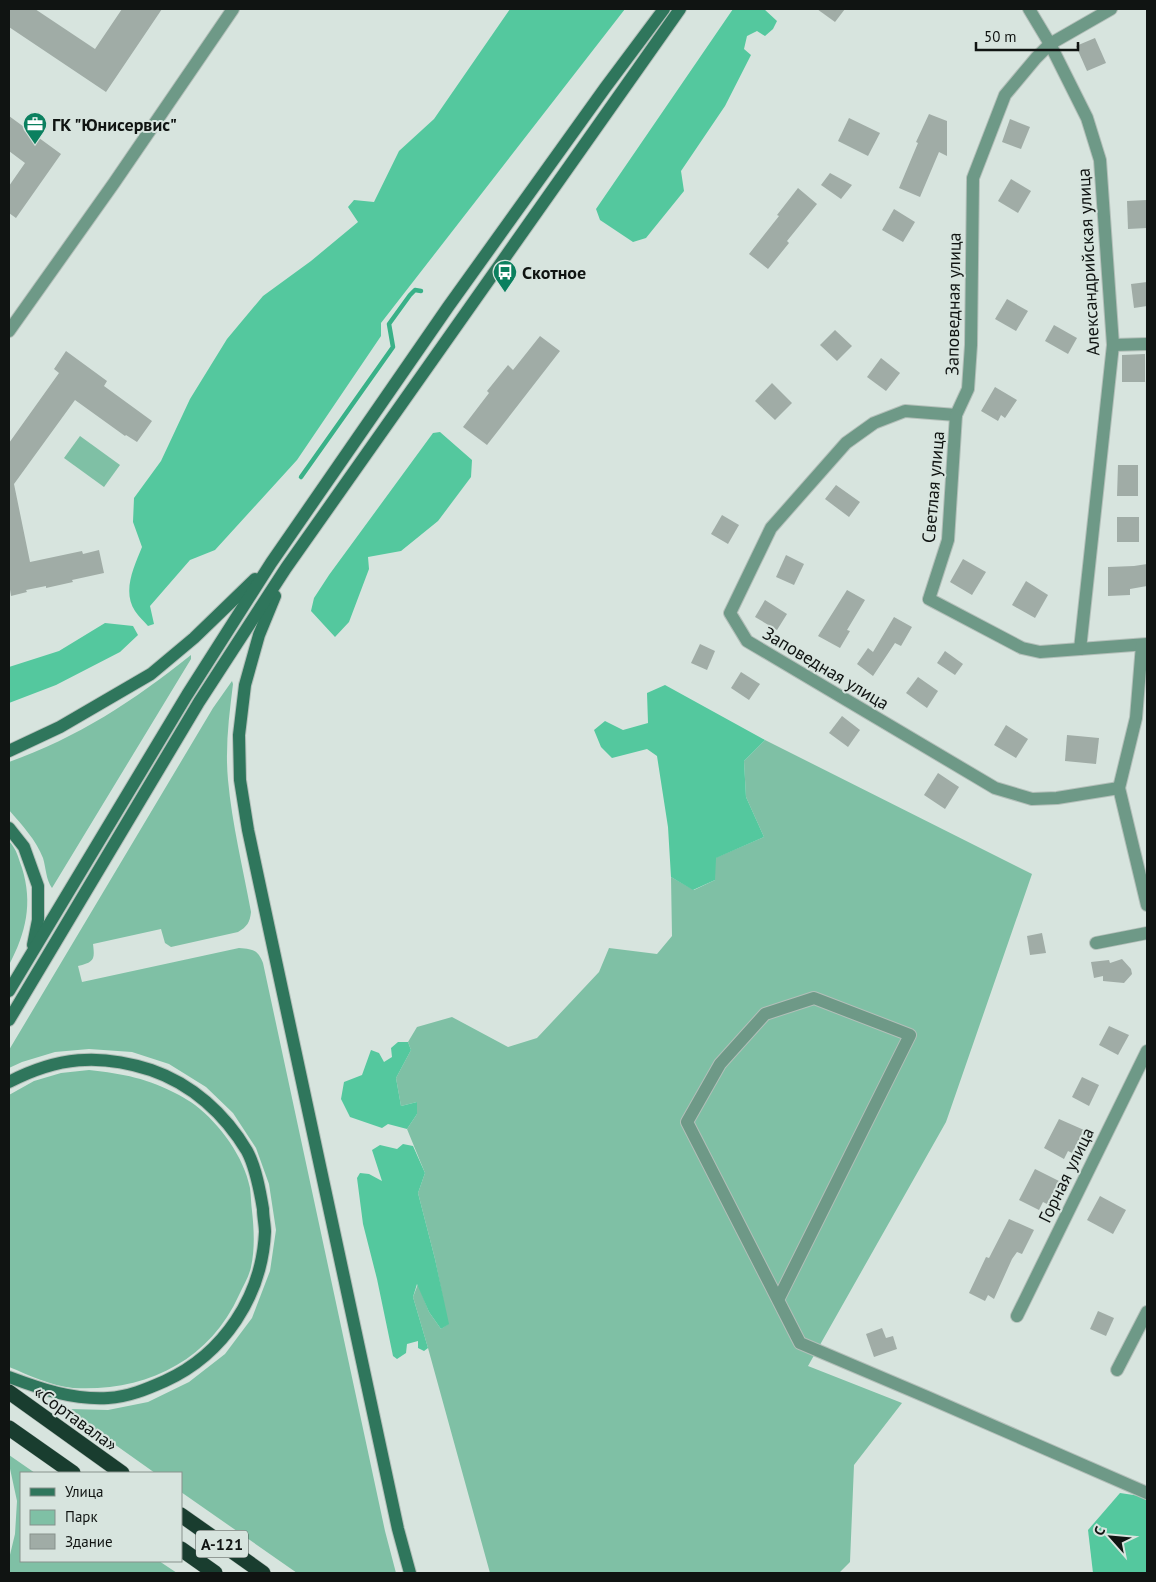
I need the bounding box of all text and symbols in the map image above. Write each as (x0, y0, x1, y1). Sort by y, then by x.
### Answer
scale bar (976, 20, 1078, 52)
text: 50 m (984, 27, 1017, 46)
office icon: ГК "Юнисервис" (22, 111, 48, 145)
place label: ГК "Юнисервис" (52, 113, 177, 136)
street label: Александрийская улица (1072, 168, 1104, 356)
street label: Заповедная улица (940, 232, 966, 376)
bus stop icon: Скотное (492, 259, 518, 293)
place label: Скотное (522, 261, 586, 284)
street label: Светлая улица (917, 430, 949, 544)
street label: Заповедная улица (759, 621, 893, 715)
street label: Горная улица (1033, 1124, 1099, 1226)
street label: «Сортавала» (30, 1380, 122, 1456)
legend (20, 1472, 182, 1562)
text: Улица (65, 1482, 103, 1501)
text: Парк (65, 1507, 98, 1526)
north arrow (1086, 1512, 1136, 1562)
text: С (1090, 1523, 1109, 1539)
road number: А-121 (196, 1530, 248, 1558)
text: Здание (65, 1532, 113, 1551)

